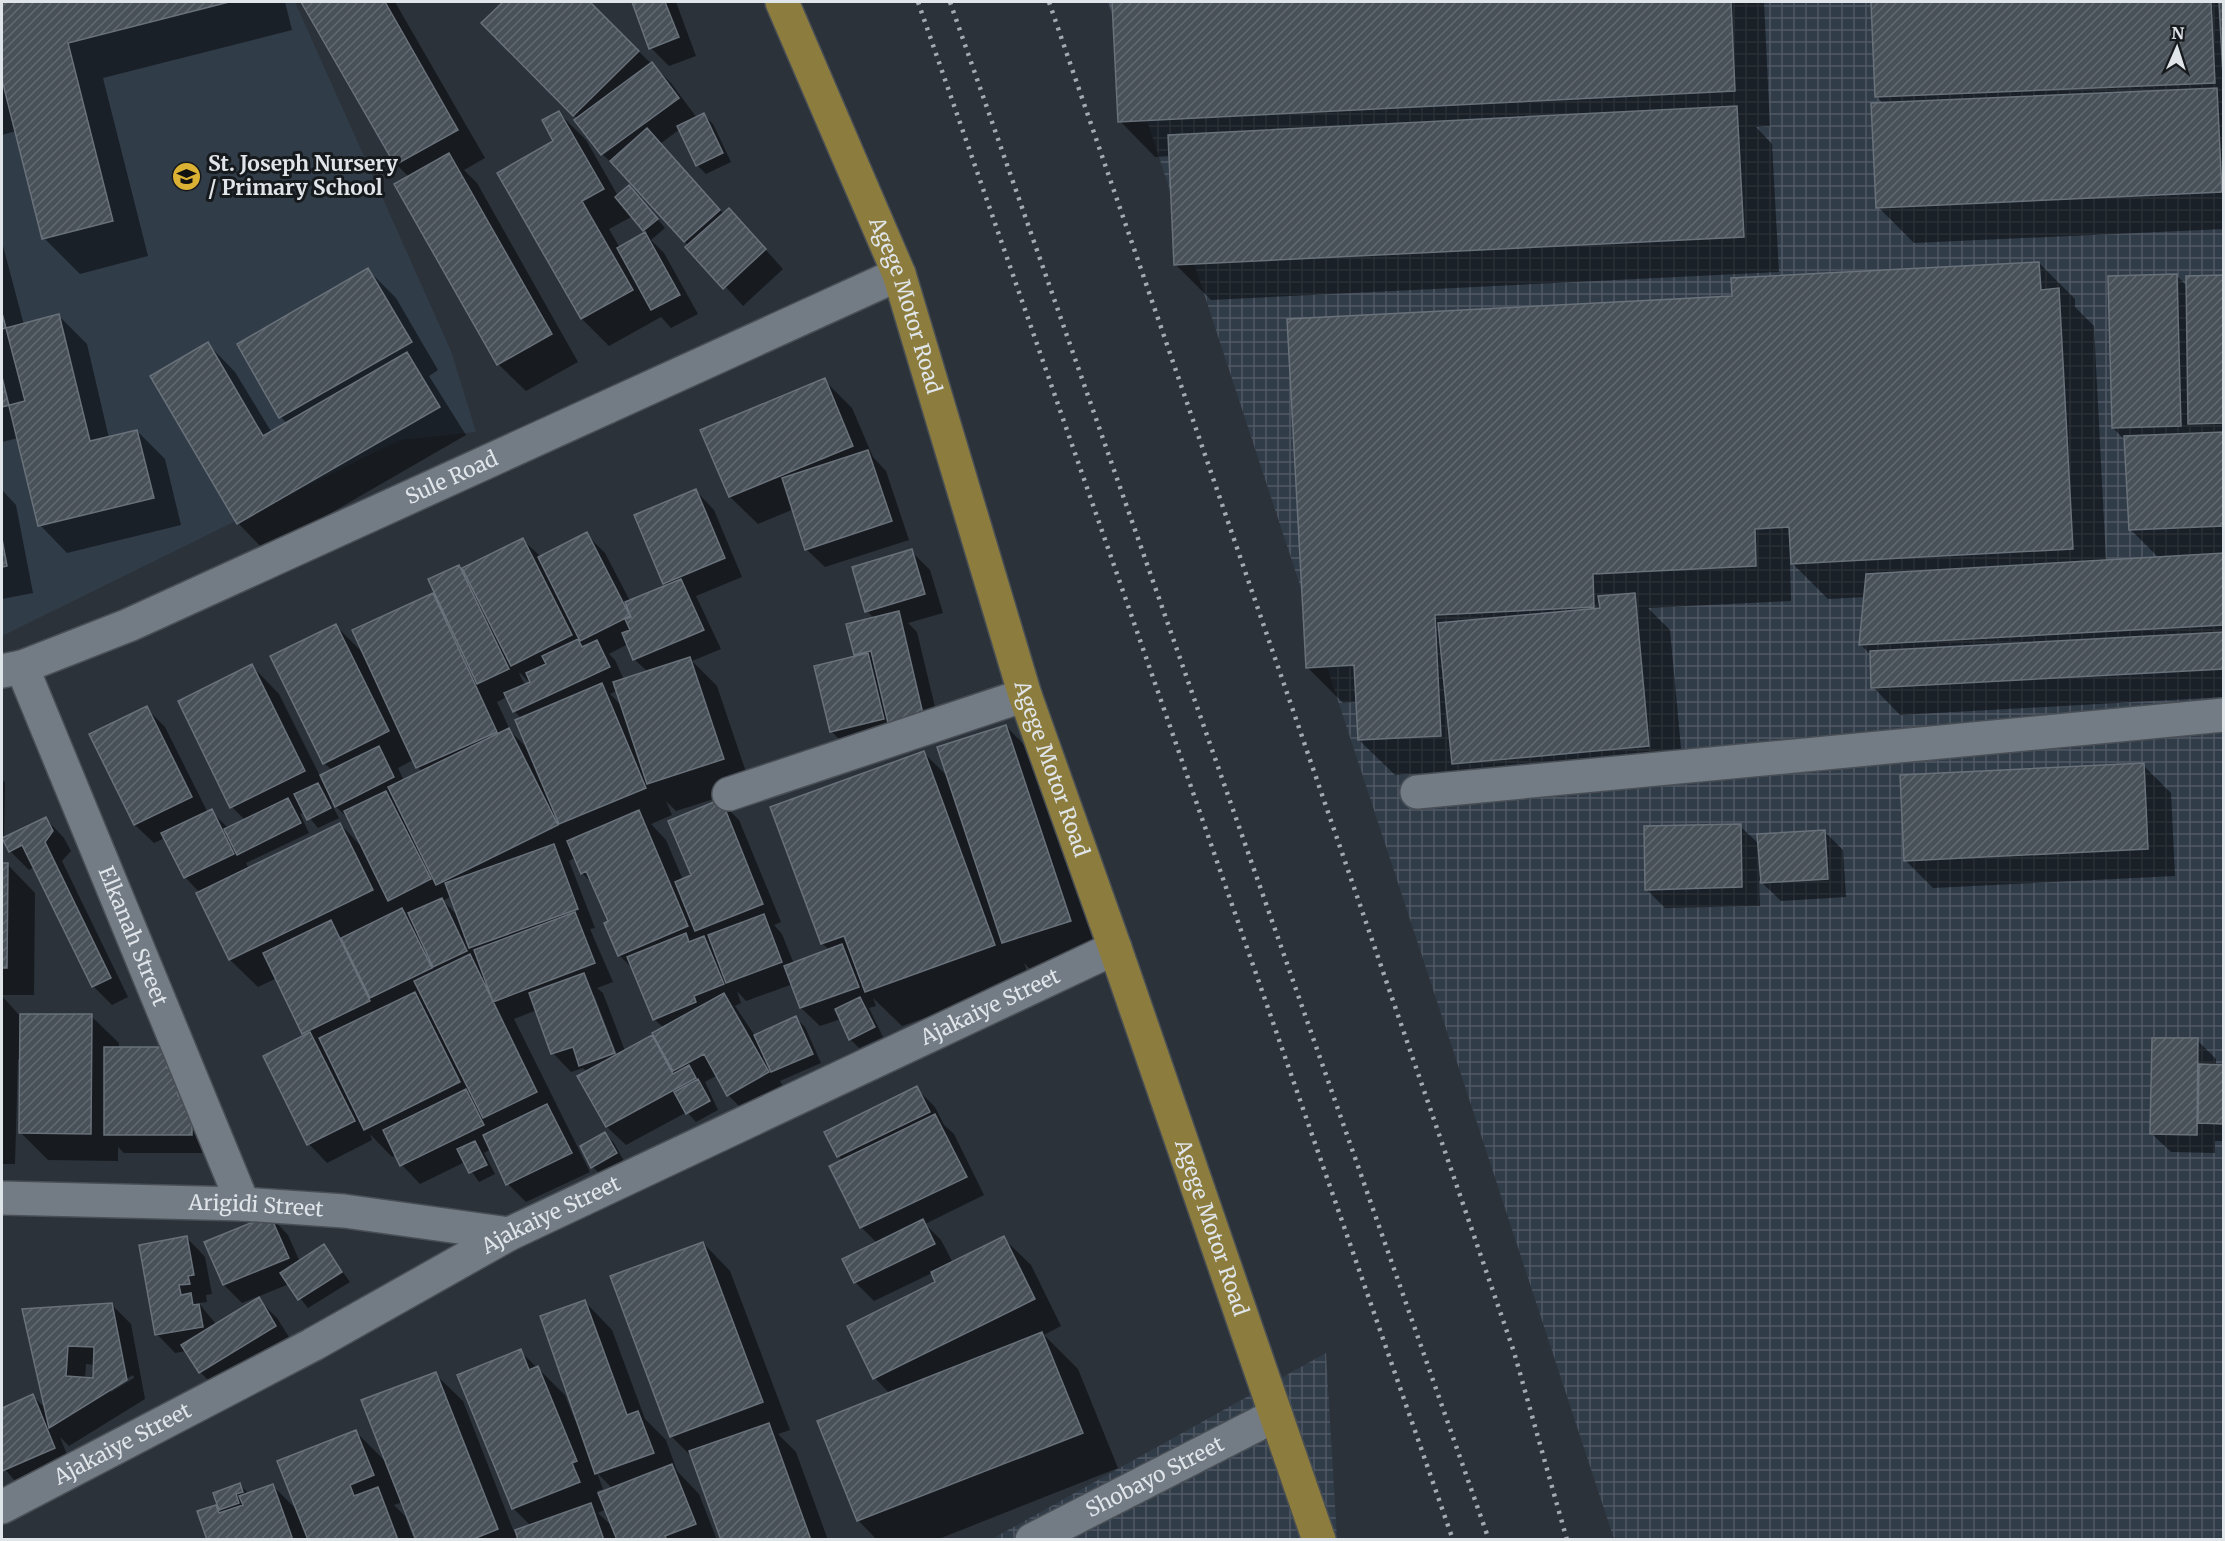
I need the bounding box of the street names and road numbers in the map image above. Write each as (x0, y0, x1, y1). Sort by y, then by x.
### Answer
street label: Agege Motor Road (863, 212, 948, 397)
street label: Sule Road (401, 445, 502, 510)
street label: Agege Motor Road (1008, 677, 1096, 861)
street label: Elkanah Street (92, 862, 174, 1010)
street label: Ajakaiye Street (915, 962, 1064, 1051)
street label: Agege Motor Road (1169, 1135, 1255, 1320)
street label: Ajakaiye Street (476, 1169, 625, 1260)
street label: Arigidi Street (187, 1189, 324, 1223)
street label: Ajakaiye Street (48, 1397, 196, 1491)
street label: Shobayo Street (1081, 1430, 1228, 1523)

